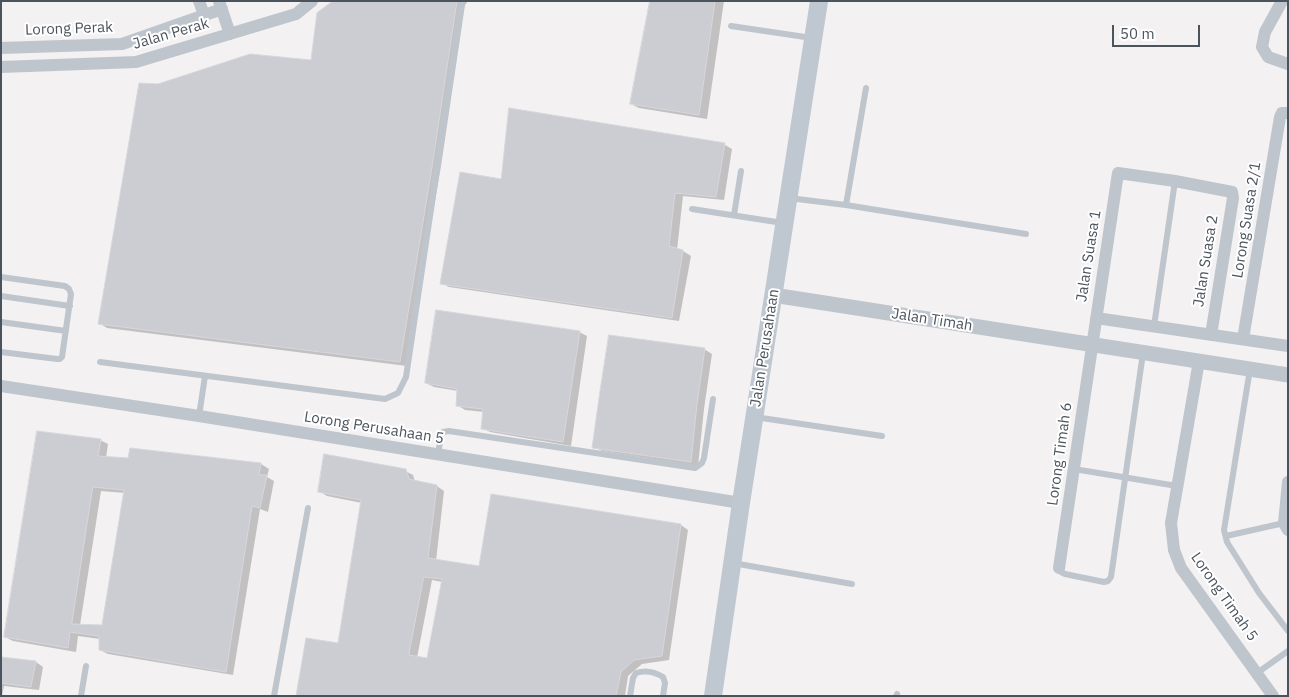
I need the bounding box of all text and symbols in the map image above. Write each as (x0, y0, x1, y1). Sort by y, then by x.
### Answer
street label: Jalan Perak (131, 15, 211, 53)
scale bar (1114, 15, 1202, 47)
street label: Lorong Perak (25, 18, 113, 40)
text: 50 m (1120, 24, 1155, 43)
street label: Lorong Suasa 2/1 (1229, 161, 1265, 279)
street label: Jalan Suasa 1 (1073, 209, 1105, 303)
street label: Jalan Suasa 2 (1190, 214, 1222, 308)
street label: Jalan Perusahaan (747, 288, 783, 408)
street label: Jalan Timah (890, 305, 974, 335)
street label: Lorong Timah 6 (1044, 401, 1076, 507)
street label: Lorong Perusahaan 5 (303, 408, 445, 448)
street label: Lorong Timah 5 (1187, 549, 1261, 645)

